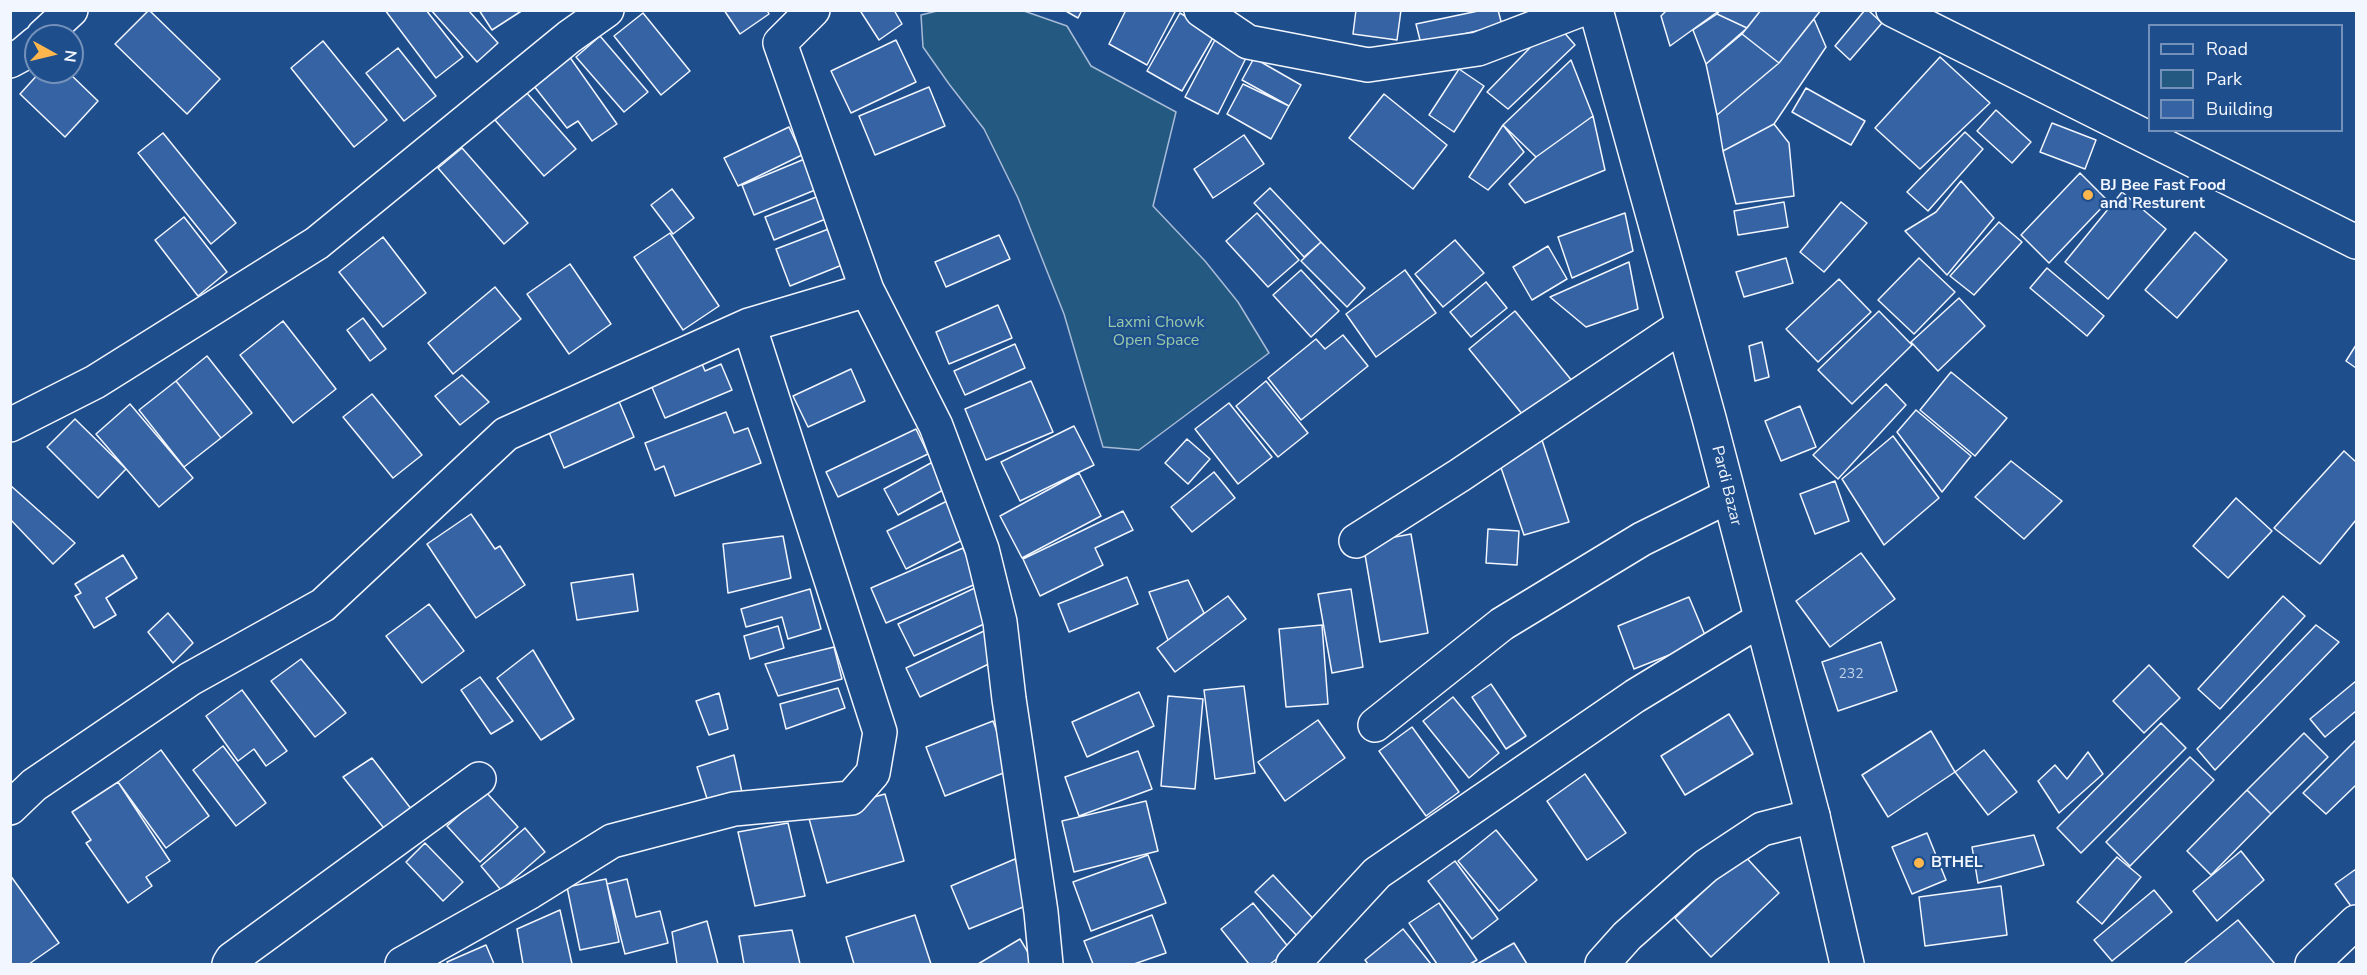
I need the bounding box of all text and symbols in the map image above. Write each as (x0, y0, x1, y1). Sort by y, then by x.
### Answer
north arrow (24, 24, 84, 84)
legend (2148, 24, 2343, 132)
text: Road (2206, 37, 2248, 61)
text: N (58, 49, 82, 64)
text: Park (2206, 67, 2242, 91)
text: Building (2206, 97, 2273, 121)
place label: BJ Bee Fast Food and Resturent (2100, 176, 2226, 214)
marker: BJ Bee Fast Food and Resturent (2081, 188, 2095, 202)
park label: Laxmi Chowk Open Space (1107, 313, 1205, 351)
street label: Pardi Bazar (1707, 444, 1745, 528)
house number: 232 (1838, 667, 1864, 683)
place label: BTHEL (1931, 853, 1983, 873)
marker: BTHEL (1912, 856, 1926, 870)

